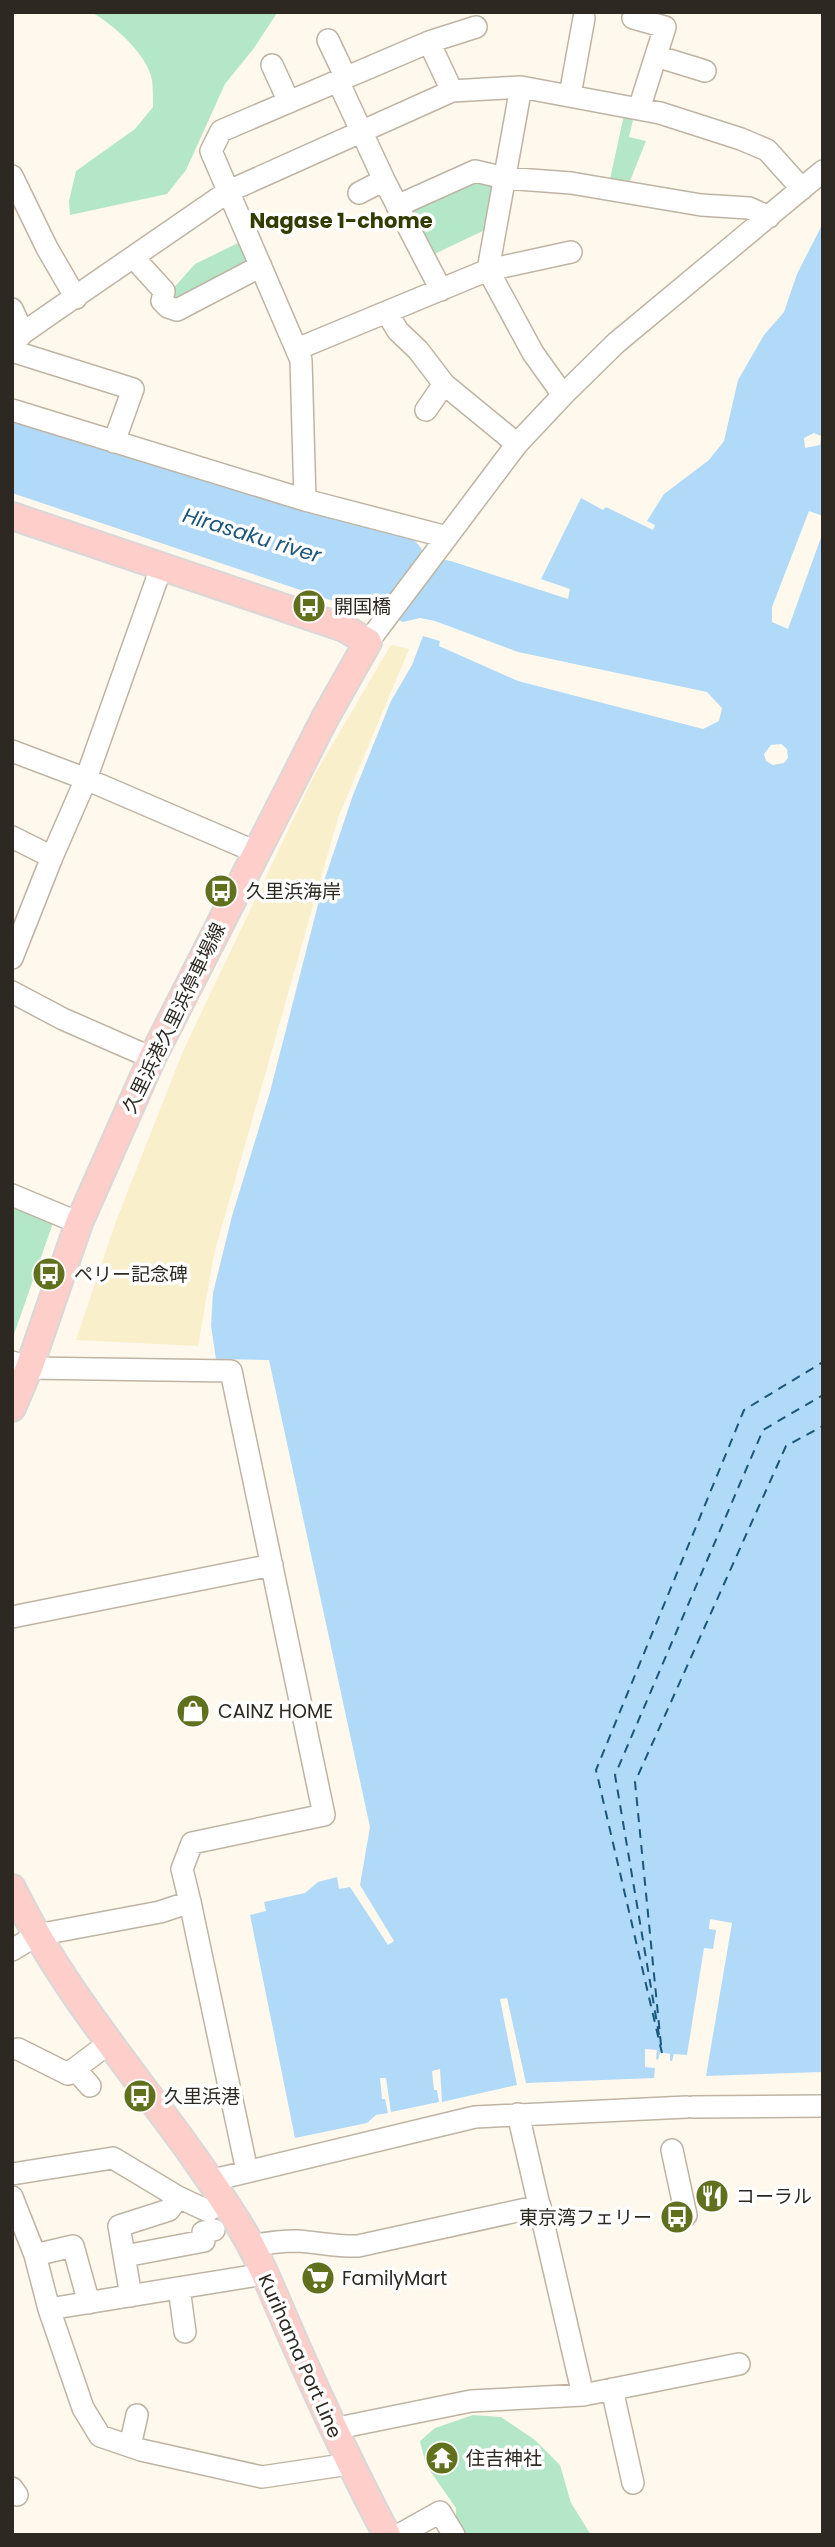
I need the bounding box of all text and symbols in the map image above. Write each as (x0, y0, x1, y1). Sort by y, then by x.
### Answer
district label: Nagase 1-chome (249, 206, 433, 235)
water label: Hirasaku river (179, 500, 326, 570)
bus stop icon: 開国橋 (290, 587, 328, 625)
place label: 開国橋 (334, 593, 391, 620)
bus stop icon: 久里浜海岸 (202, 872, 240, 910)
place label: 久里浜海岸 (246, 878, 341, 905)
street label: 久里浜港久里浜停車場線 (116, 918, 232, 1118)
bus stop icon: ペリー記念碑 (30, 1255, 68, 1293)
place label: ペリー記念碑 (74, 1261, 188, 1288)
shop icon: CAINZ HOME (174, 1692, 212, 1730)
place label: CAINZ HOME (218, 1698, 333, 1725)
bus stop icon: 久里浜港 (121, 2077, 159, 2115)
place label: 久里浜港 (164, 2083, 240, 2110)
restaurant icon: コーラル (693, 2177, 731, 2215)
place label: コーラル (736, 2183, 812, 2210)
bus stop icon: 東京湾フェリー (658, 2198, 696, 2236)
place label: 東京湾フェリー (519, 2204, 652, 2231)
supermarket icon: FamilyMart (299, 2259, 337, 2297)
place label: FamilyMart (342, 2265, 447, 2292)
street label: Kurihama Port Line (252, 2270, 348, 2442)
temple icon: 住吉神社 (423, 2439, 461, 2477)
place label: 住吉神社 (466, 2445, 542, 2472)

